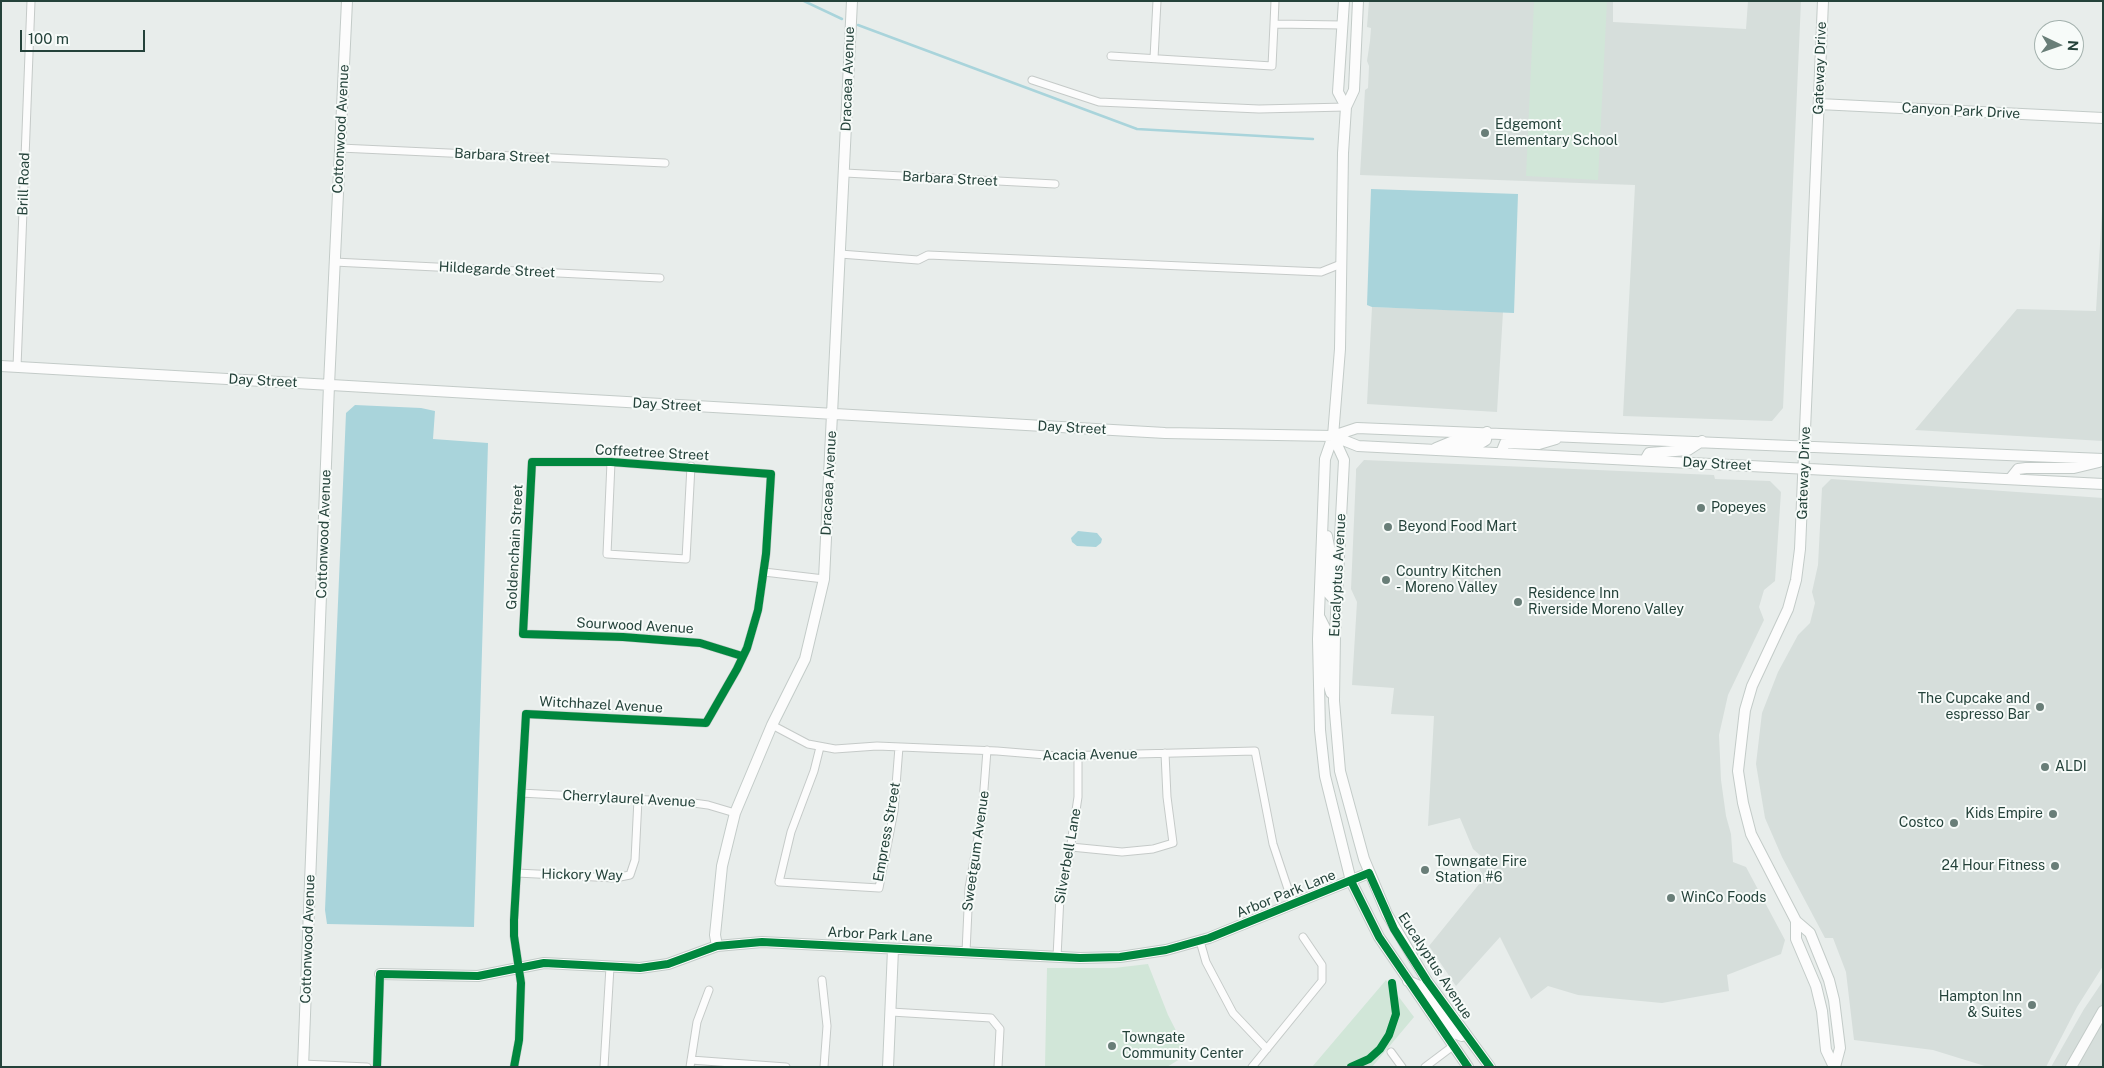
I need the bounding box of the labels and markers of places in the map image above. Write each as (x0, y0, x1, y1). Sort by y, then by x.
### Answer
place label: Edgemont Elementary School (1495, 117, 1618, 150)
marker: Edgemont Elementary School (1479, 127, 1491, 139)
place label: Popeyes (1711, 500, 1766, 516)
marker: Popeyes (1695, 502, 1707, 514)
place label: Beyond Food Mart (1398, 519, 1517, 535)
marker: Beyond Food Mart (1382, 521, 1394, 533)
place label: Country Kitchen - Moreno Valley (1396, 564, 1501, 596)
marker: Country Kitchen - Moreno Valley (1380, 574, 1392, 586)
place label: Residence Inn Riverside Moreno Valley (1528, 586, 1684, 618)
marker: Residence Inn Riverside Moreno Valley (1512, 596, 1524, 608)
place label: The Cupcake and espresso Bar (1918, 691, 2030, 724)
marker: The Cupcake and espresso Bar (2034, 701, 2046, 713)
place label: ALDI (2055, 759, 2087, 775)
marker: ALDI (2039, 761, 2051, 773)
place label: Kids Empire (1965, 806, 2043, 822)
marker: Kids Empire (2047, 808, 2059, 820)
place label: Costco (1899, 815, 1944, 831)
marker: Costco (1948, 817, 1960, 829)
place label: Towngate Fire Station #6 (1435, 854, 1527, 886)
place label: 24 Hour Fitness (1942, 858, 2045, 874)
marker: 24 Hour Fitness (2049, 860, 2061, 872)
marker: Towngate Fire Station #6 (1419, 864, 1431, 876)
place label: WinCo Foods (1681, 890, 1766, 906)
marker: WinCo Foods (1665, 892, 1677, 904)
place label: Hampton Inn & Suites (1939, 989, 2022, 1022)
marker: Hampton Inn & Suites (2026, 999, 2038, 1011)
place label: Towngate Community Center (1122, 1030, 1244, 1062)
marker: Towngate Community Center (1106, 1040, 1118, 1052)

